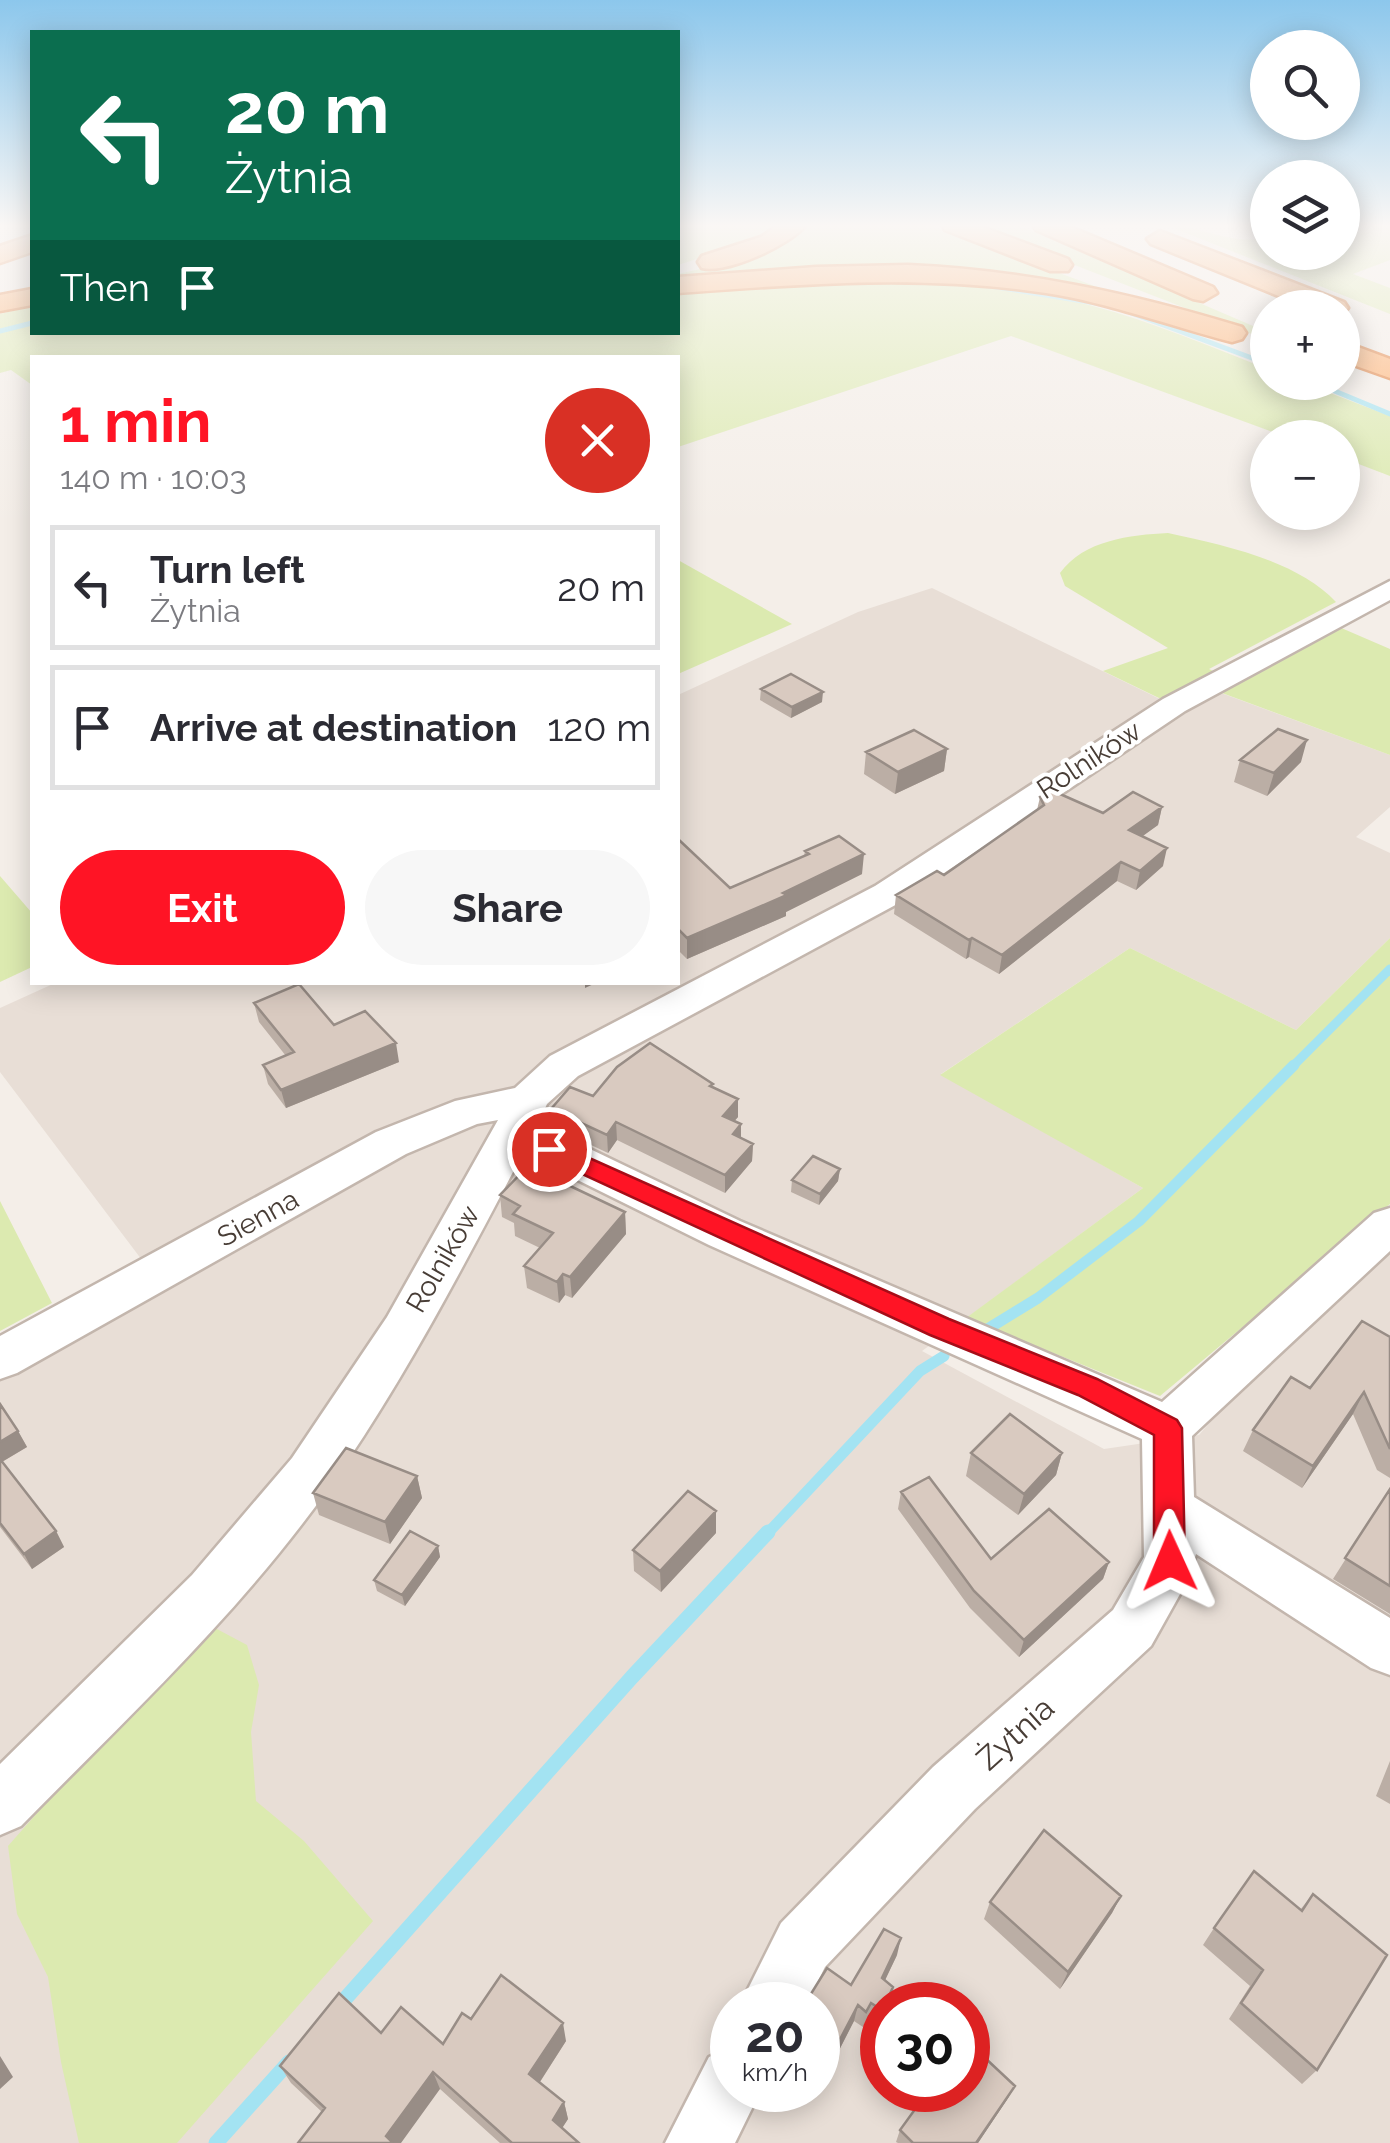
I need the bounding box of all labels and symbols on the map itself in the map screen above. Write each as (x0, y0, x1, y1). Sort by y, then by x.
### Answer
street label: Rolników (1031, 714, 1147, 806)
pin (507, 1107, 592, 1192)
street label: Sienna (212, 1182, 304, 1254)
street label: Rolników (399, 1200, 487, 1318)
position arrow (1118, 1509, 1222, 1613)
street label: Żytnia (969, 1689, 1061, 1777)
speed limit sign: 30 (860, 1982, 990, 2112)

